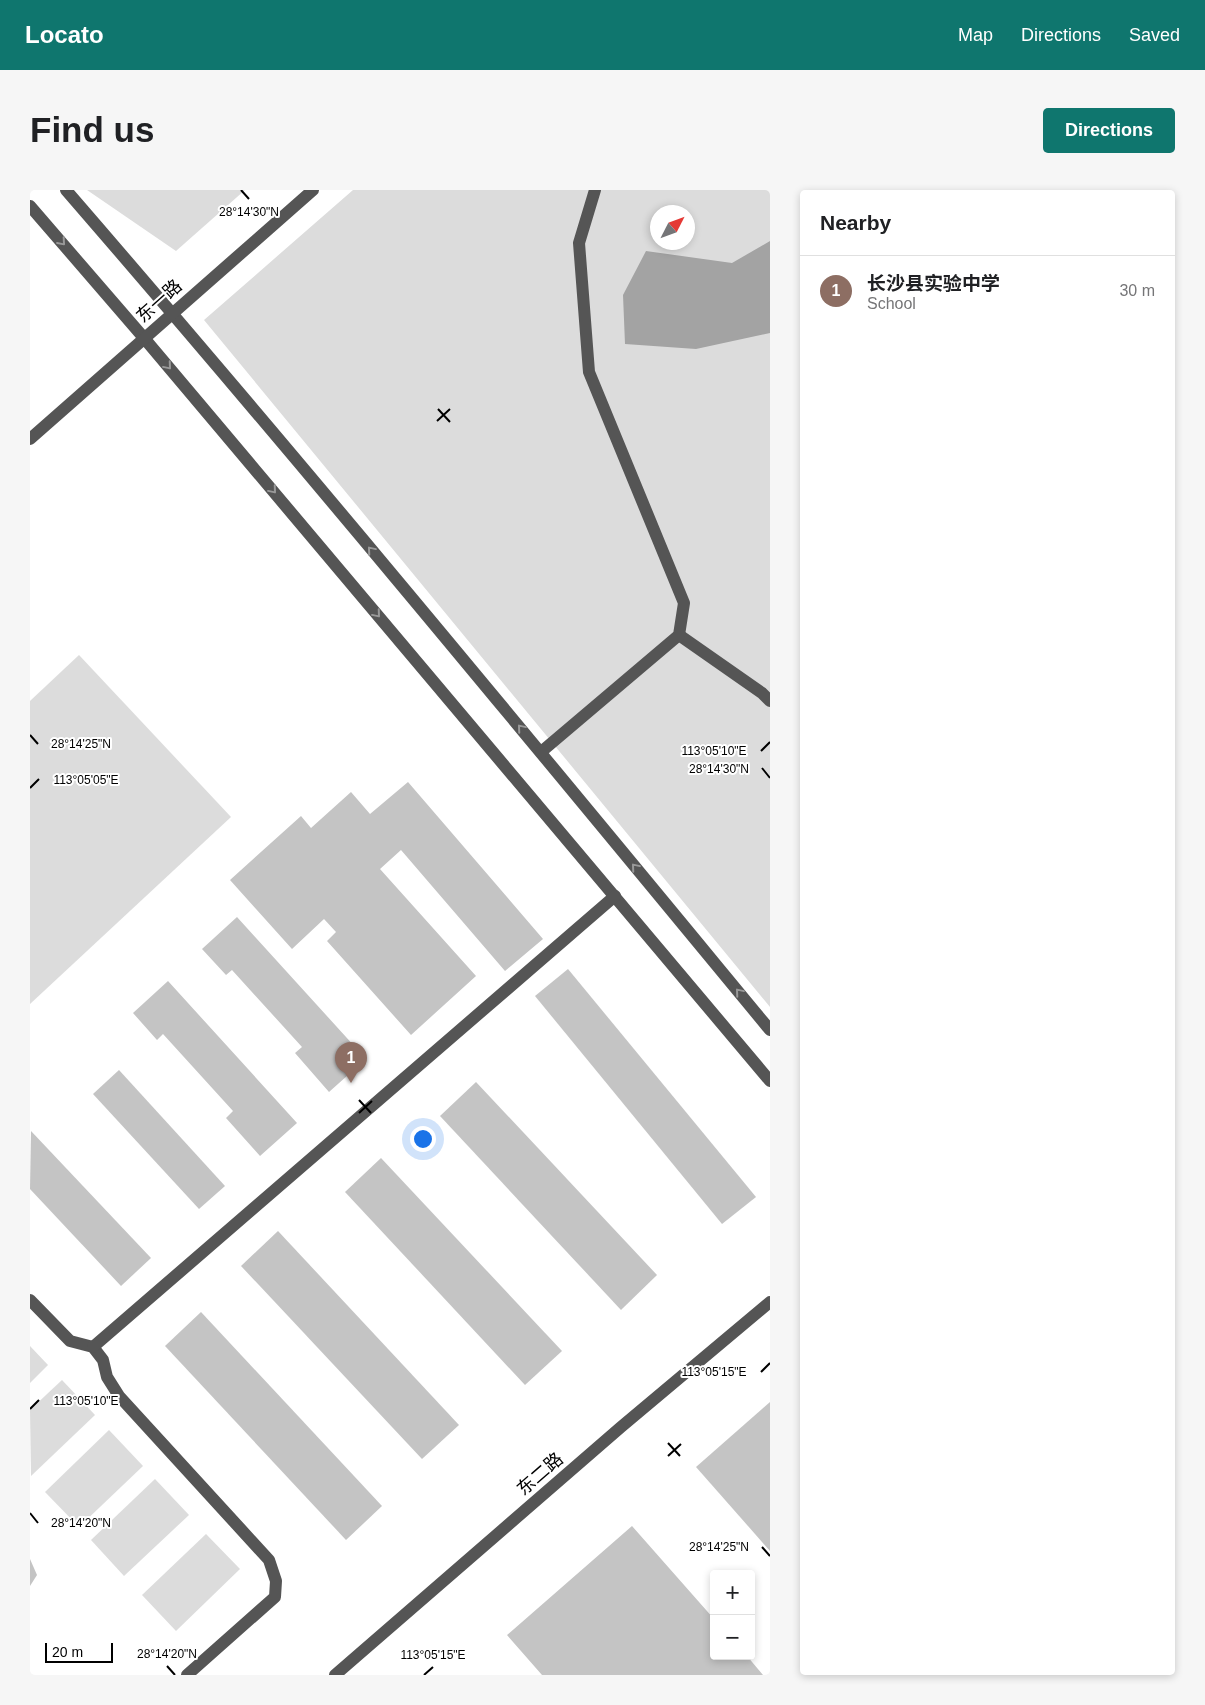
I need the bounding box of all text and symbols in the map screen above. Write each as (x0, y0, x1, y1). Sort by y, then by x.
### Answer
text: Locato (25, 21, 104, 48)
text: Map (958, 25, 993, 45)
text: Directions (1021, 25, 1101, 45)
text: Saved (1129, 25, 1180, 45)
button: Directions (1043, 108, 1175, 153)
text: Find us (30, 110, 154, 149)
text: 28°14'30"N (219, 205, 279, 219)
north arrow (650, 205, 695, 250)
text: Nearby (820, 211, 891, 234)
one-way arrow (56, 237, 65, 246)
text: 长沙县实验中学 (867, 273, 1000, 294)
street label: 东一路 (132, 276, 186, 326)
text: 1 (832, 282, 840, 299)
text: 30 m (1119, 282, 1155, 299)
text: School (867, 295, 916, 312)
one-way arrow (162, 360, 171, 369)
one-way arrow (267, 484, 276, 493)
one-way arrow (368, 547, 377, 556)
one-way arrow (372, 608, 380, 617)
one-way arrow (518, 725, 526, 734)
text: 28°14'25"N (51, 737, 111, 751)
text: 113°05'10"E (681, 744, 747, 758)
text: 28°14'30"N (689, 762, 749, 776)
text: 113°05'05"E (53, 773, 119, 787)
one-way arrow (633, 864, 641, 873)
one-way arrow (736, 989, 745, 998)
pin: 1 (335, 1042, 367, 1083)
your location (410, 1126, 436, 1152)
text: 113°05'15"E (681, 1365, 747, 1379)
text: 113°05'10"E (53, 1394, 119, 1408)
street label: 东二路 (513, 1449, 567, 1499)
text: 28°14'20"N (51, 1516, 111, 1530)
text: 28°14'25"N (689, 1540, 749, 1554)
map controls (710, 1570, 755, 1660)
button: + (710, 1570, 755, 1615)
button: − (710, 1615, 755, 1660)
scale bar (45, 1640, 112, 1663)
text: 20 m (52, 1644, 83, 1660)
text: 28°14'20"N (137, 1647, 197, 1661)
text: 113°05'15"E (400, 1648, 466, 1662)

